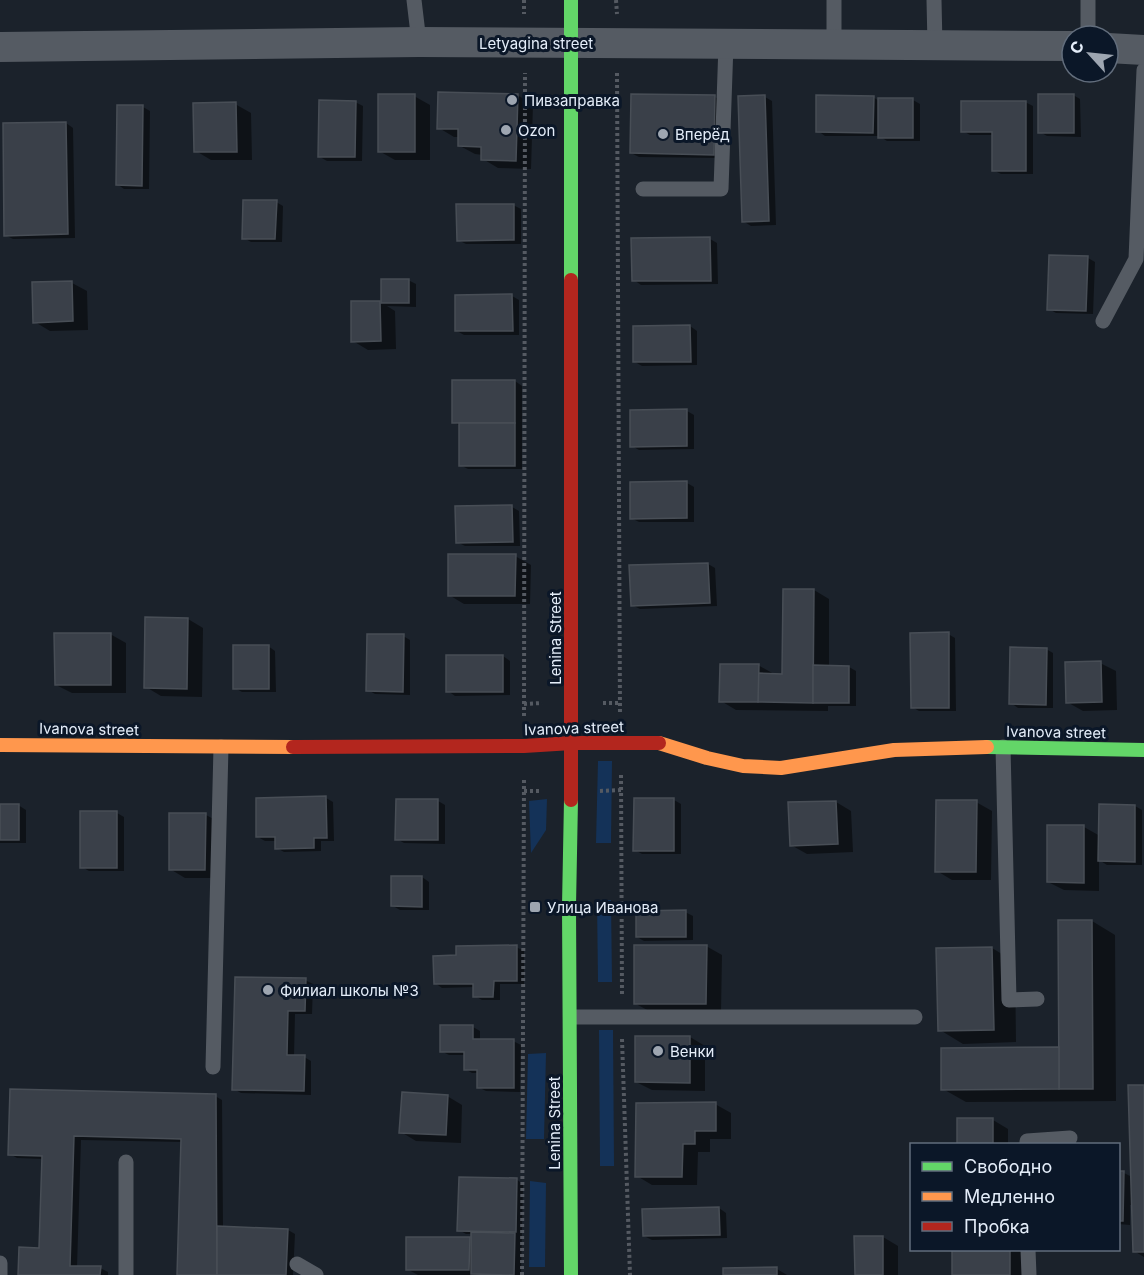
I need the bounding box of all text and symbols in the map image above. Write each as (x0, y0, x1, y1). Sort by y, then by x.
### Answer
north arrow (1060, 24, 1120, 84)
street label: Letyagina street (479, 34, 593, 53)
text: С (1065, 37, 1088, 57)
place label: Пивзаправка (524, 91, 620, 110)
marker: Пивзаправка (505, 93, 519, 107)
place label: Ozon (518, 121, 555, 140)
marker: Ozon (499, 123, 513, 137)
place label: Вперёд (675, 125, 730, 144)
marker: Вперёд (656, 127, 670, 141)
street label: Lenina Street (546, 591, 565, 685)
street label: Ivanova street (524, 717, 624, 739)
street label: Ivanova street (39, 719, 139, 739)
street label: Ivanova street (1006, 722, 1106, 742)
place label: Улица Иванова (547, 898, 658, 917)
marker: Улица Иванова (528, 900, 542, 914)
place label: Филиал школы №3 (280, 981, 419, 1000)
marker: Филиал школы №3 (261, 983, 275, 997)
place label: Венки (670, 1042, 714, 1061)
marker: Венки (651, 1044, 665, 1058)
street label: Lenina Street (545, 1076, 564, 1170)
legend (910, 1143, 1120, 1251)
text: Свободно (964, 1156, 1052, 1177)
text: Медленно (964, 1186, 1055, 1207)
text: Пробка (964, 1216, 1030, 1237)

